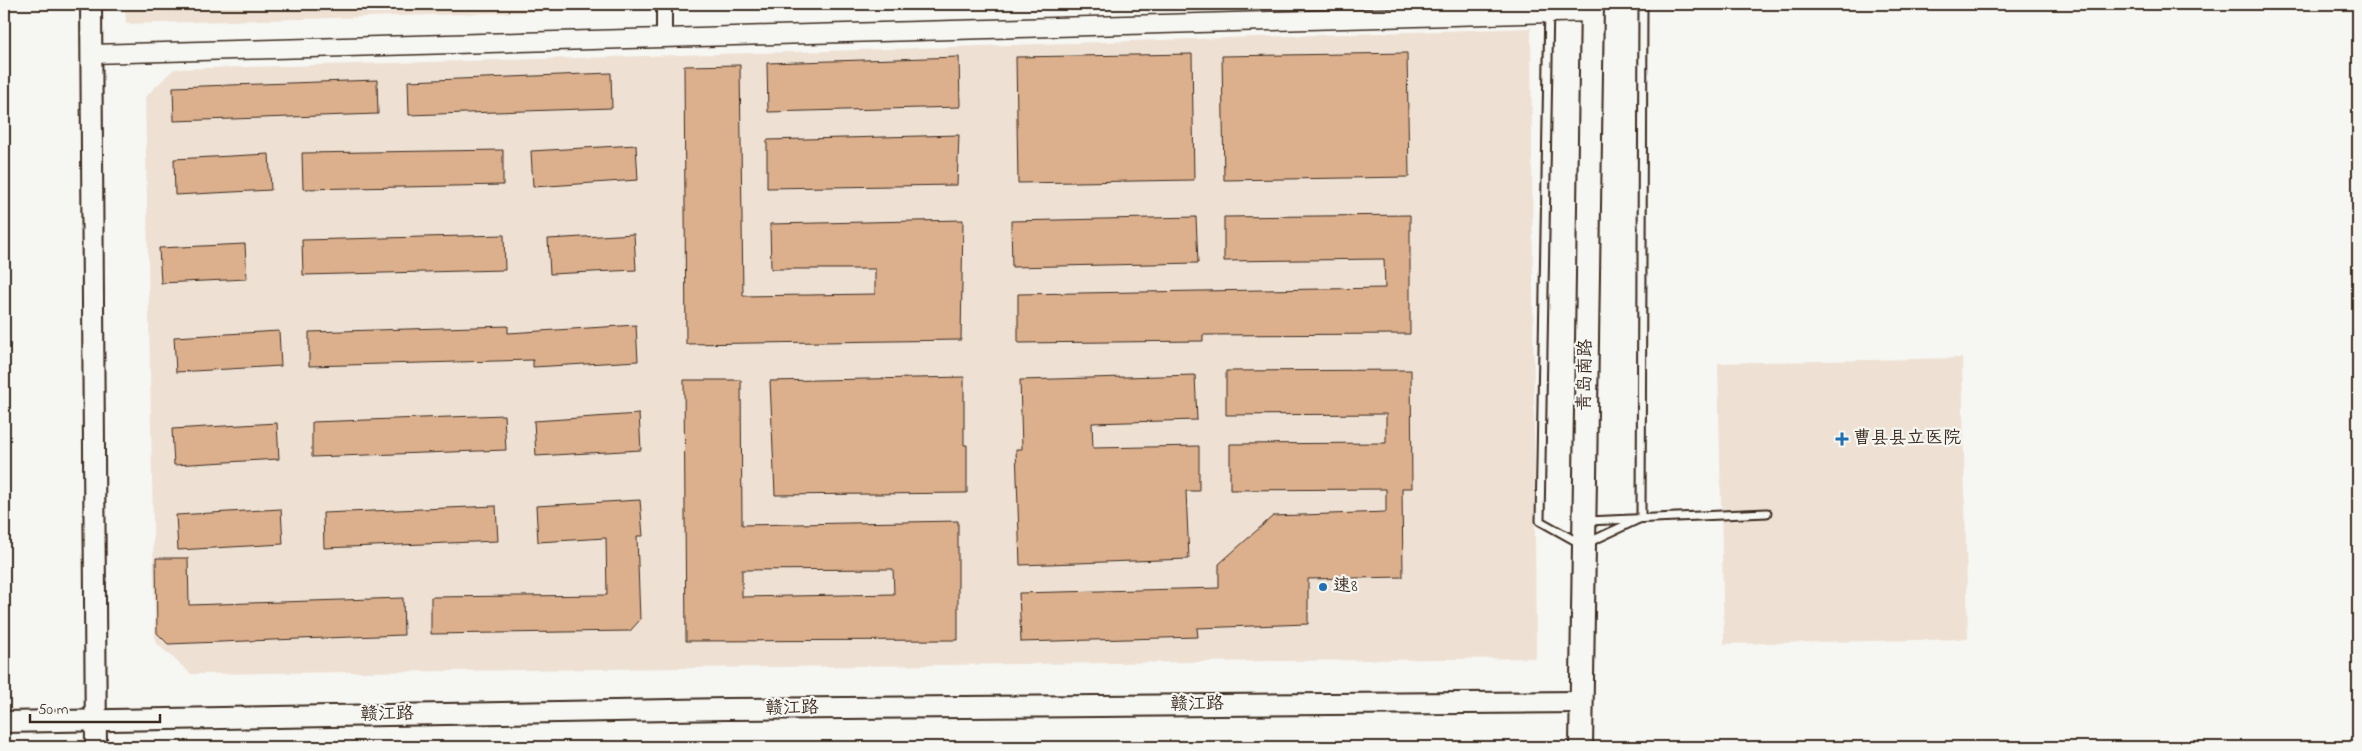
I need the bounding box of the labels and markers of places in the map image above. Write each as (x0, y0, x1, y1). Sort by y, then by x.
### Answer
place label: 曹县县立医院 (1853, 426, 1961, 452)
marker: 曹县县立医院 (1835, 432, 1849, 446)
place label: 速8 (1333, 574, 1358, 600)
marker: 速8 (1317, 581, 1329, 593)

